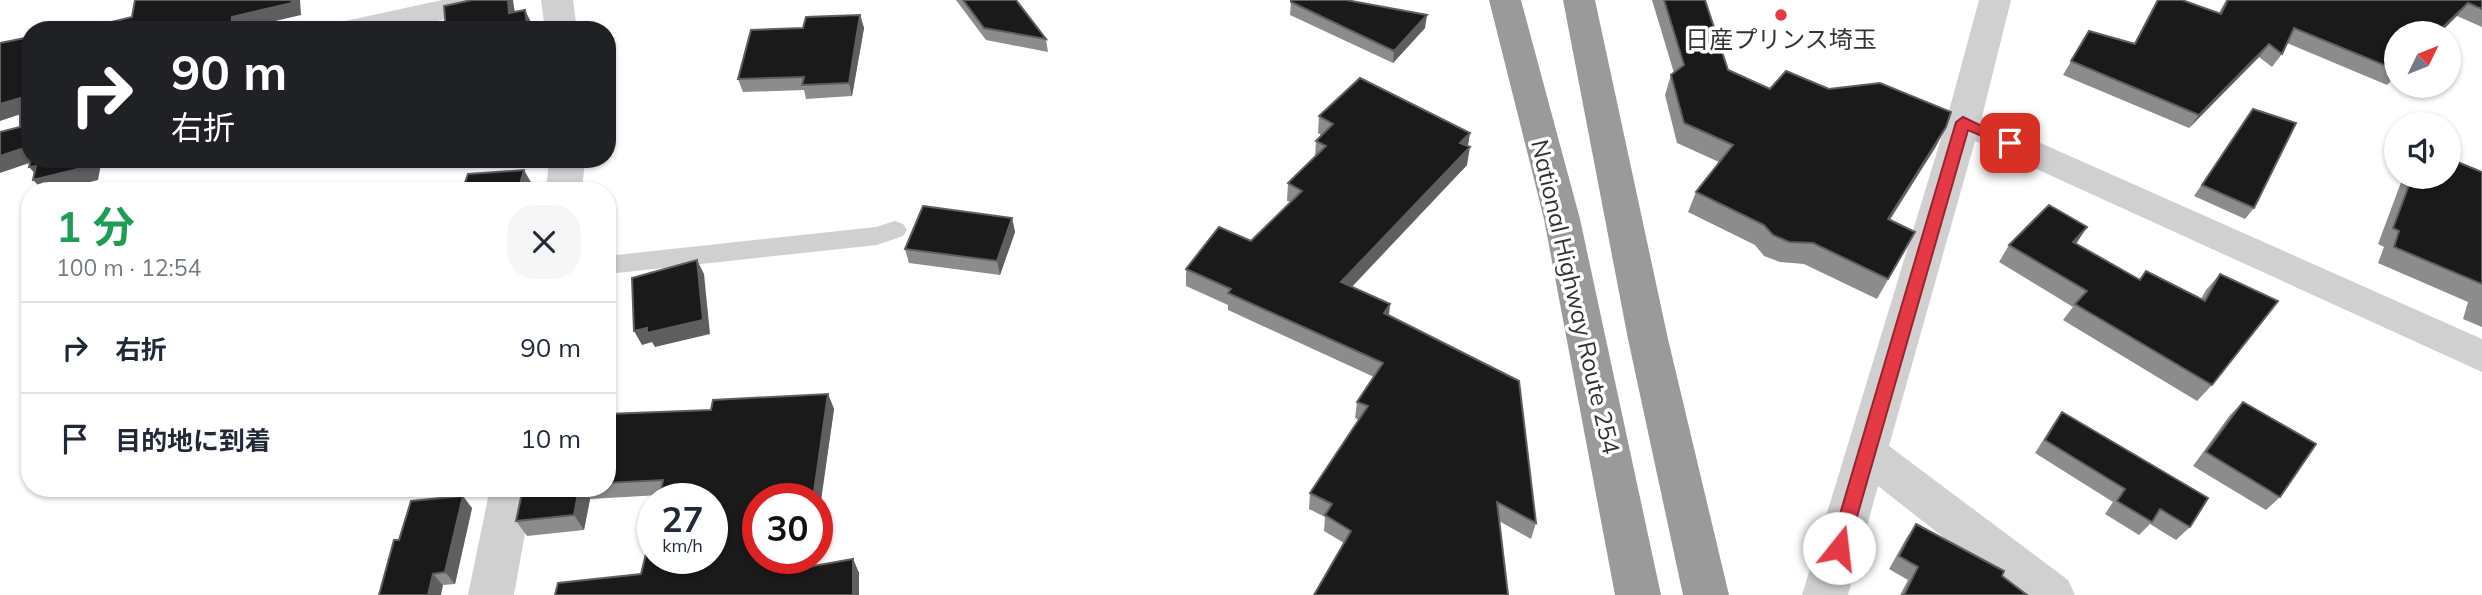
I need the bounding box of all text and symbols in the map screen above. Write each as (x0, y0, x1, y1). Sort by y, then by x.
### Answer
marker: 日産プリンス埼玉 (1773, 7, 1789, 23)
north arrow (2384, 21, 2460, 98)
map controls (2384, 21, 2461, 189)
place label: 日産プリンス埼玉 (1685, 24, 1877, 54)
text: 90 m (171, 41, 287, 102)
icon: right (56, 49, 147, 140)
text: 右折 (171, 107, 235, 147)
button: sound (2384, 112, 2461, 189)
pin (1980, 113, 2040, 173)
icon: arrive (1991, 124, 2029, 162)
street label: National Highway Route 254 (1525, 137, 1627, 457)
text: 1 分 (56, 200, 135, 253)
button: close (507, 205, 581, 279)
text: 100 m · 12:54 (56, 253, 201, 282)
icon: right (56, 329, 94, 367)
text: 90 m (520, 331, 581, 364)
text: 右折 (115, 333, 167, 366)
icon: arrive (56, 420, 94, 458)
text: 10 m (520, 422, 581, 455)
text: 目的地に到着 (115, 424, 271, 457)
speed limit sign: 30 (742, 483, 833, 574)
text: 27 (661, 497, 704, 541)
position arrow (1802, 511, 1876, 585)
text: km/h (662, 534, 703, 557)

